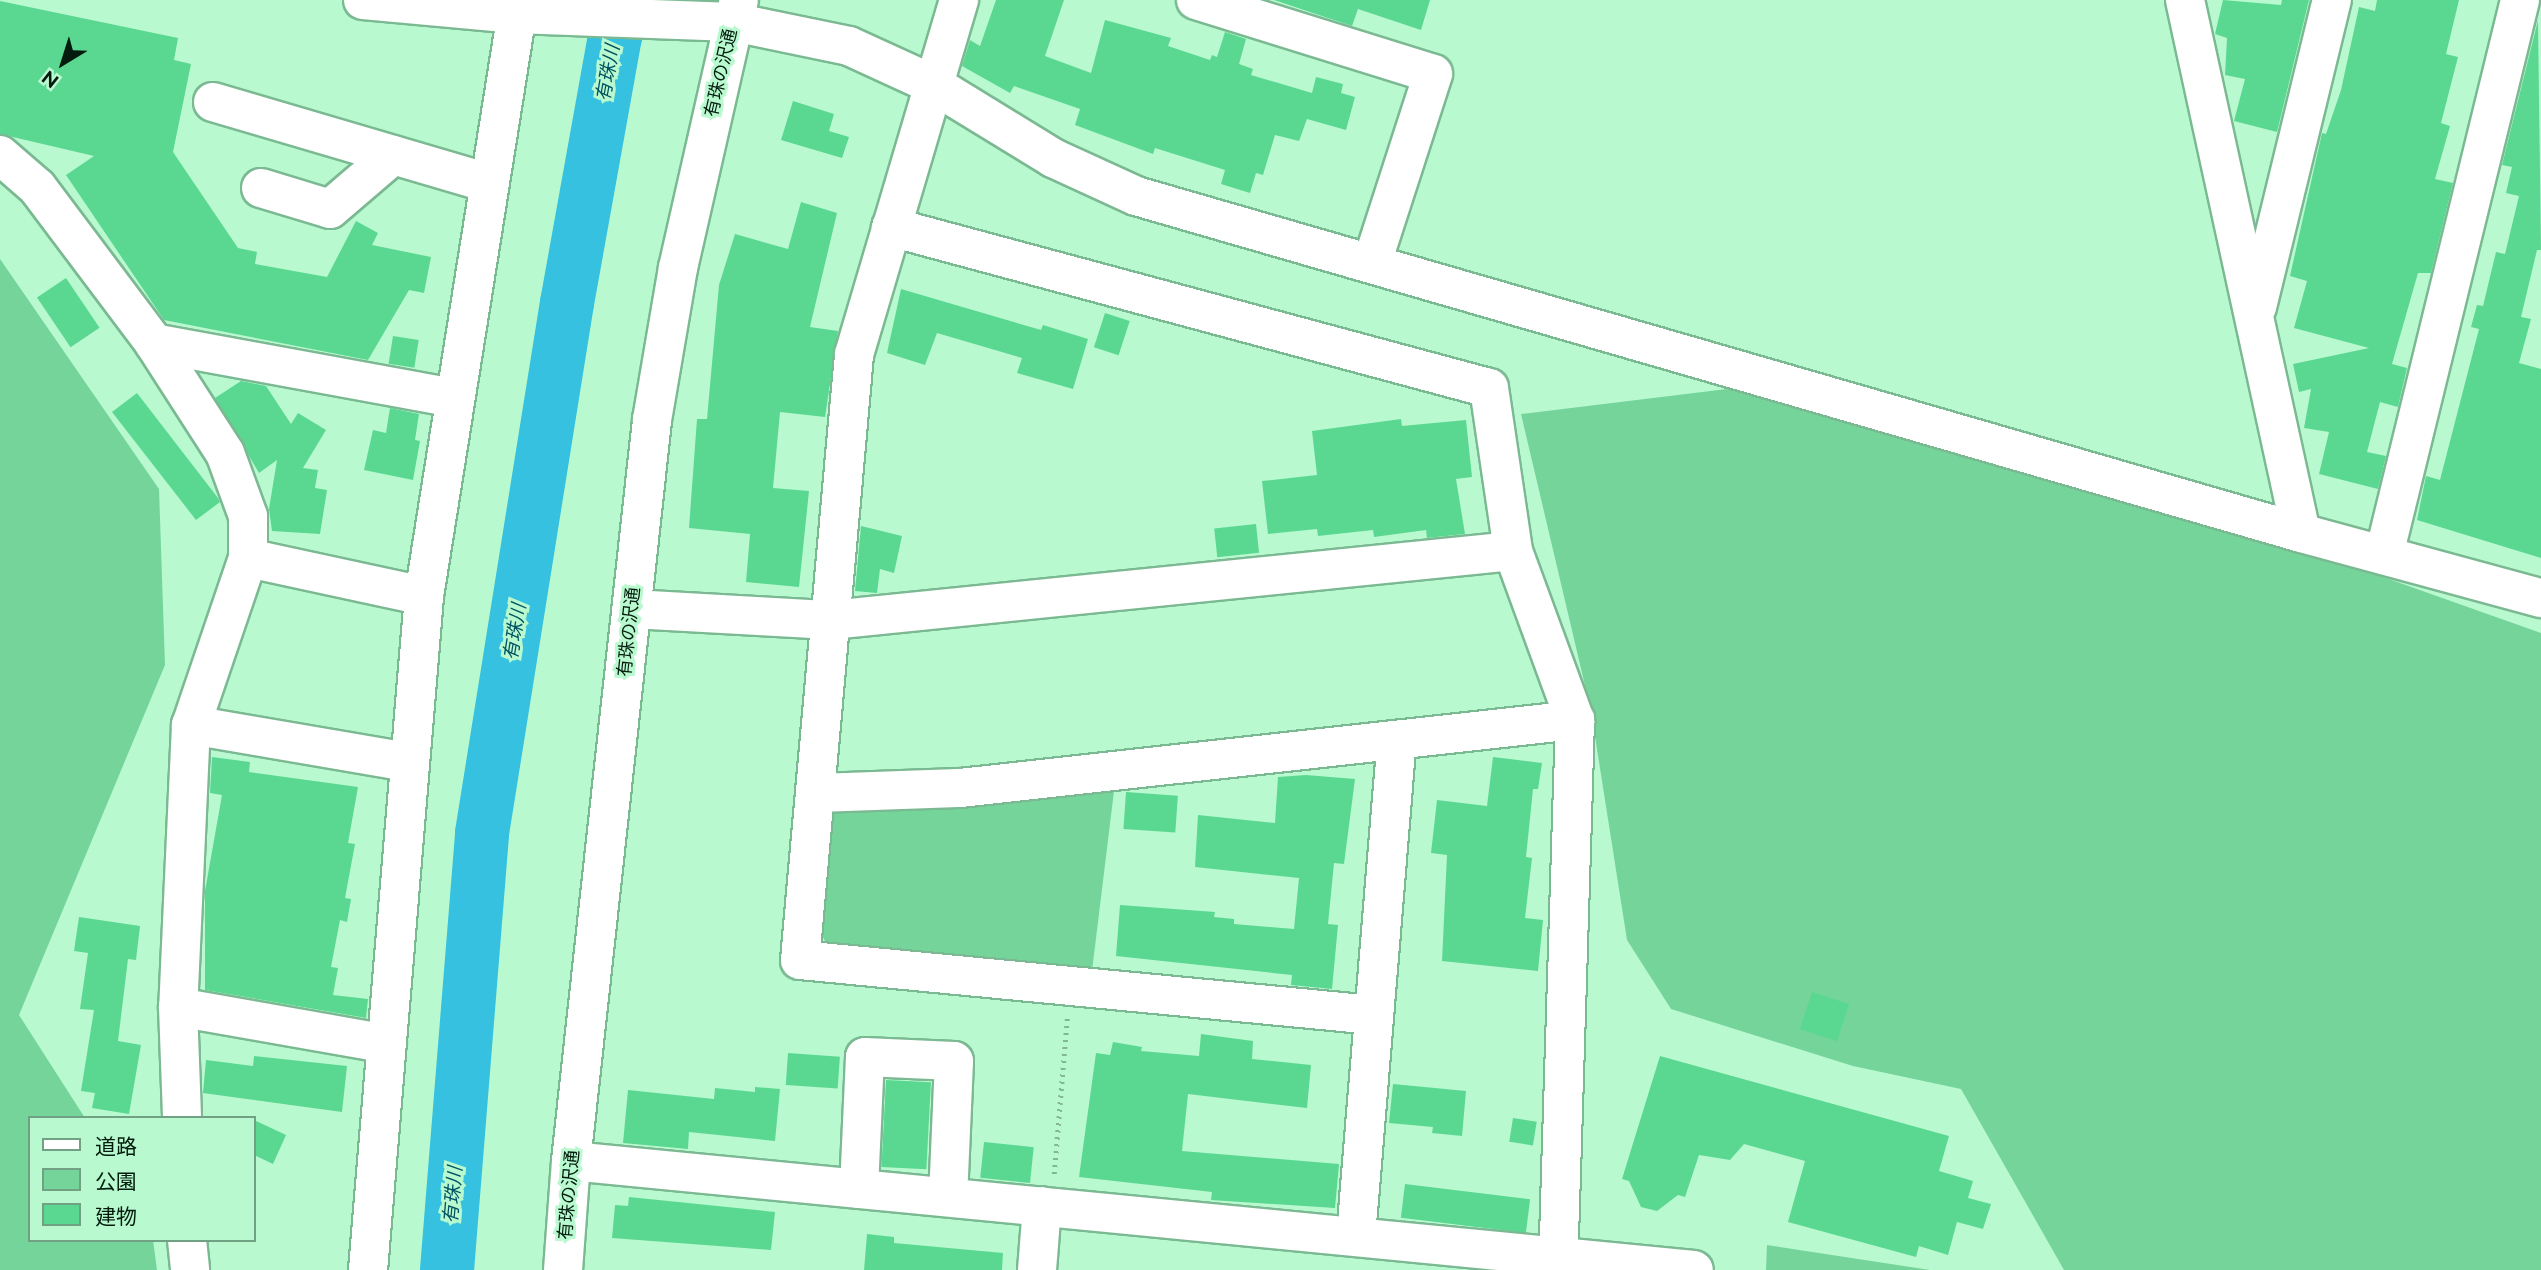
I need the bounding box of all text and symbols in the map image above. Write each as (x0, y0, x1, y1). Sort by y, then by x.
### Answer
street label: 有珠の沢通 (700, 27, 742, 119)
north arrow (28, 28, 98, 98)
water label: 有珠川 (592, 43, 624, 103)
text: N (38, 66, 63, 93)
street label: 有珠の沢通 (614, 586, 644, 678)
water label: 有珠川 (499, 602, 531, 662)
legend (28, 1116, 256, 1242)
text: 道路 (95, 1134, 137, 1159)
street label: 有珠の沢通 (554, 1149, 584, 1241)
water label: 有珠川 (439, 1166, 467, 1224)
text: 公園 (95, 1169, 137, 1194)
text: 建物 (95, 1204, 137, 1229)

